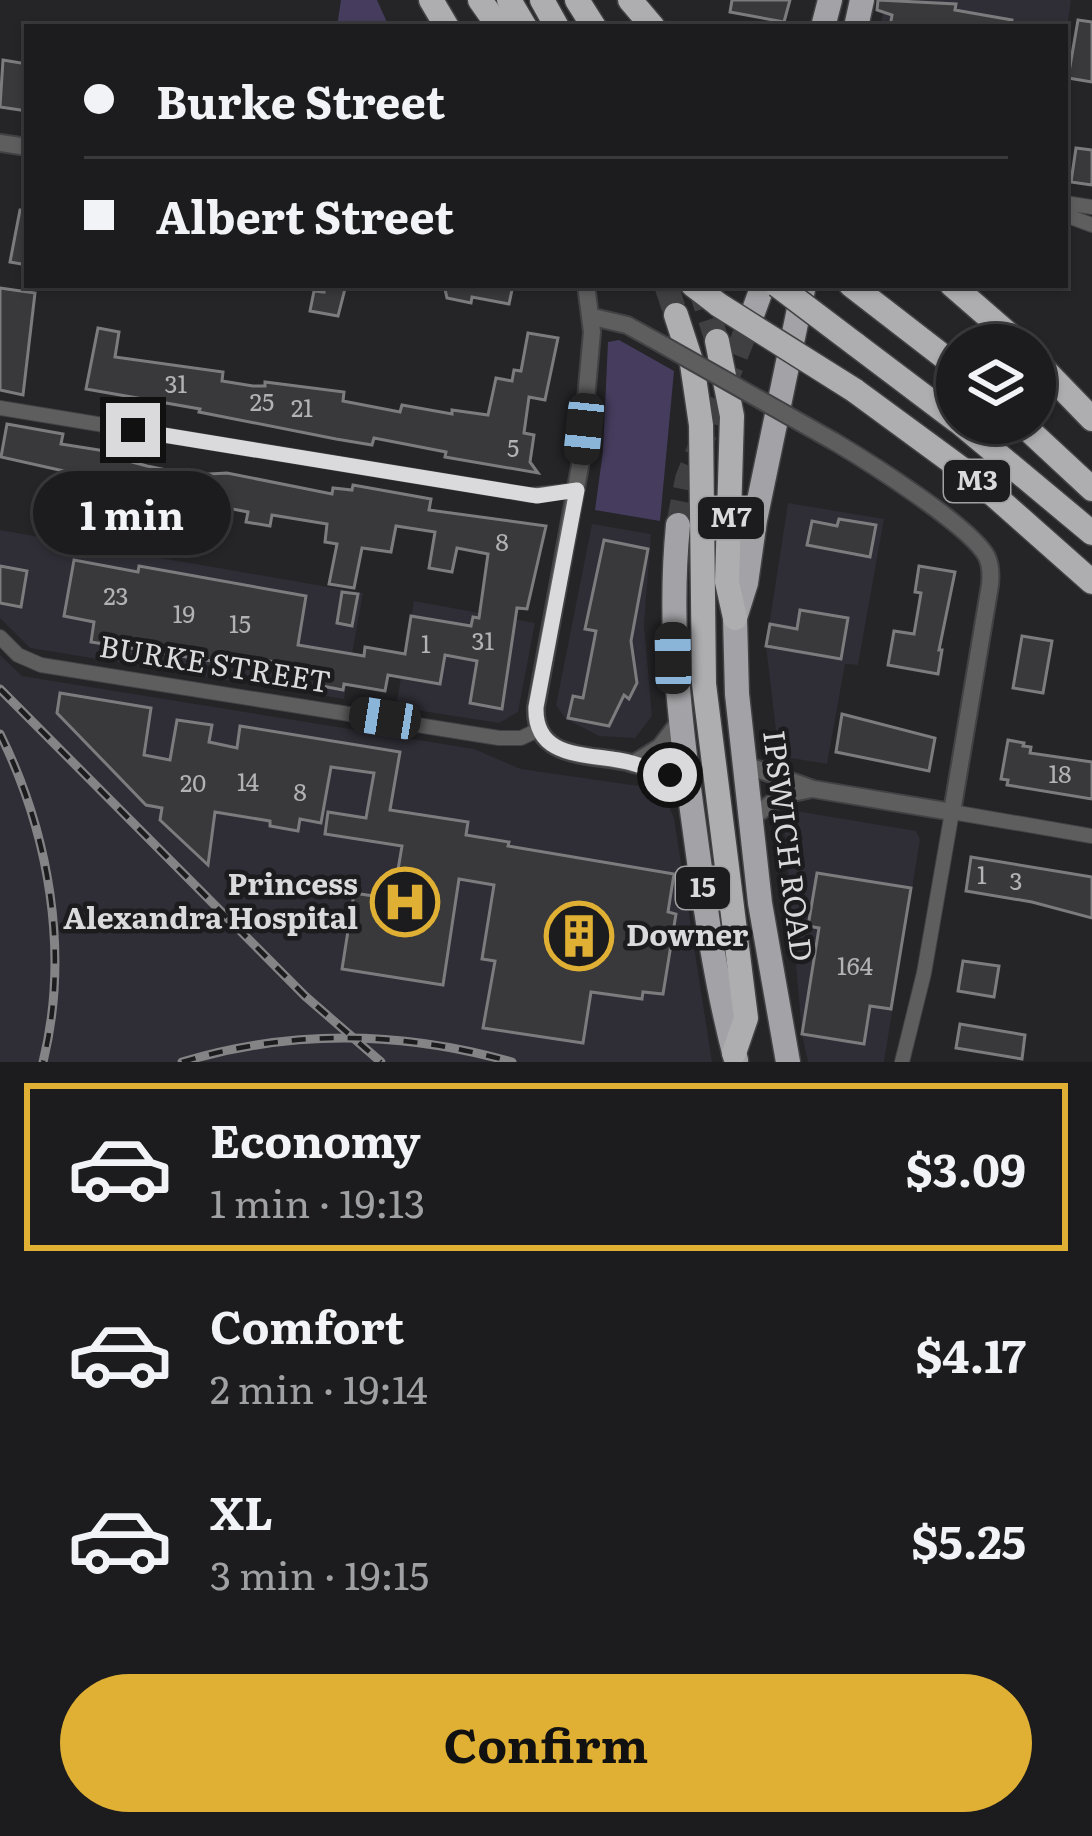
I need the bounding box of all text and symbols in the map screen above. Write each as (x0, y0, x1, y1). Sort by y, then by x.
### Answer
text: Burke Street (156, 66, 445, 133)
text: Albert Street (156, 181, 454, 248)
map controls (936, 324, 1056, 444)
button: layers (936, 324, 1056, 444)
house number: 31 (165, 365, 188, 400)
house number: 25 (250, 383, 274, 418)
house number: 21 (291, 389, 313, 424)
car (562, 391, 606, 467)
route end (106, 403, 160, 457)
house number: 5 (507, 429, 519, 464)
road number: M3 (944, 460, 1010, 502)
callout: 1 min (34, 472, 232, 556)
text: 1 min (80, 484, 184, 542)
road number: M7 (698, 497, 764, 539)
house number: 8 (495, 523, 509, 558)
house number: 23 (103, 577, 129, 612)
house number: 19 (173, 595, 195, 630)
house number: 15 (229, 605, 251, 640)
street label: BURKE STREET (96, 622, 334, 702)
house number: 31 (472, 622, 495, 657)
car (654, 622, 692, 694)
house number: 1 (421, 625, 431, 660)
car (347, 695, 423, 741)
street label: IPSWICH ROAD (754, 728, 826, 964)
route start (643, 748, 697, 802)
house number: 18 (1049, 755, 1072, 790)
house number: 14 (237, 763, 259, 798)
house number: 20 (180, 764, 206, 799)
house number: 8 (293, 773, 307, 808)
house number: 1 (977, 856, 987, 891)
place label: Princess Alexandra Hospital (63, 860, 358, 938)
house number: 3 (1009, 862, 1023, 897)
hospital icon: Princess Alexandra Hospital (370, 867, 440, 937)
road number: 15 (676, 867, 730, 909)
building icon: Downer (544, 901, 614, 971)
place label: Downer (626, 911, 748, 955)
house number: 164 (837, 947, 873, 982)
text: Economy (210, 1105, 421, 1172)
icon: car (66, 1113, 174, 1221)
text: $3.09 (906, 1134, 1026, 1201)
text: 1 min · 19:13 (210, 1172, 425, 1230)
text: Comfort (210, 1291, 404, 1358)
icon: car (66, 1299, 174, 1407)
text: $4.17 (916, 1320, 1026, 1387)
text: 2 min · 19:14 (210, 1358, 428, 1416)
text: XL (210, 1477, 273, 1544)
icon: car (66, 1485, 174, 1593)
text: $5.25 (911, 1506, 1026, 1573)
text: 3 min · 19:15 (210, 1544, 429, 1602)
button: Confirm (60, 1674, 1032, 1812)

